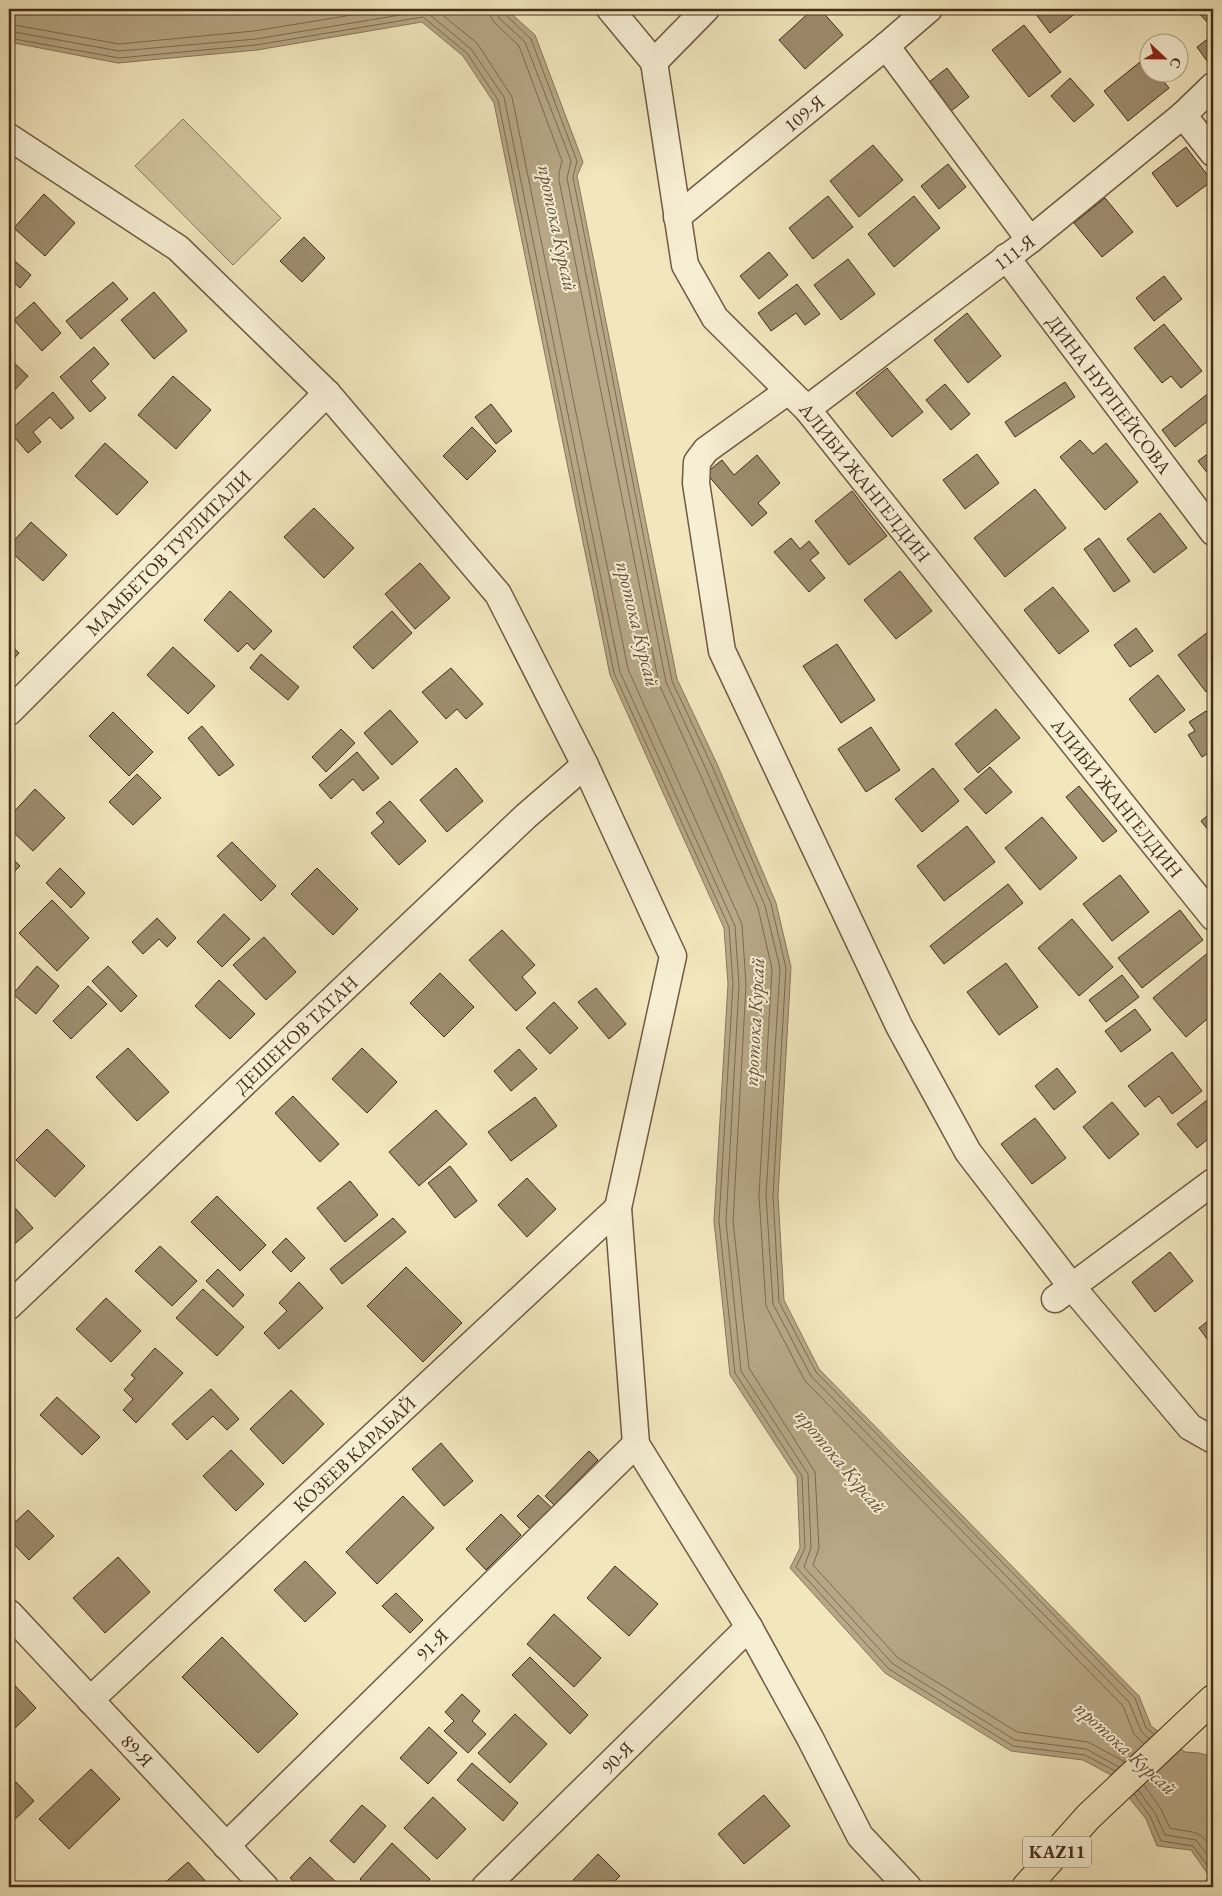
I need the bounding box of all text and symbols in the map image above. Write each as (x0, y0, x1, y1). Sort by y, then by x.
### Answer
north arrow (1140, 32, 1190, 82)
text: С (1166, 55, 1186, 71)
street label: 109-Я (779, 89, 830, 138)
water label: протока Курсай (532, 162, 584, 294)
street label: 111-Я (989, 229, 1040, 276)
street label: ДИНА НУРПЕЙСОВА (1041, 310, 1178, 480)
street label: АЛИБИ ЖАНГЕЛДИН (793, 397, 936, 567)
street label: МАМБЕТОВ ТУРЛИГАЛИ (80, 465, 256, 641)
water label: протока Курсай (610, 558, 666, 690)
street label: АЛИБИ ЖАНГЕЛДИН (1045, 712, 1188, 883)
water label: протока Курсай (738, 957, 770, 1087)
street label: ДЕШЕНОВ ТАТАН (229, 970, 363, 1099)
street label: КОЗЕЕВ КАРАБАЙ (288, 1391, 421, 1518)
water label: протока Курсай (790, 1403, 892, 1519)
street label: 91-Я (410, 1623, 454, 1666)
water label: протока Курсай (1069, 1695, 1183, 1801)
street label: 89-Я (115, 1729, 159, 1773)
street label: 90-Я (595, 1736, 639, 1779)
road number: KAZ11 (1023, 1836, 1091, 1868)

